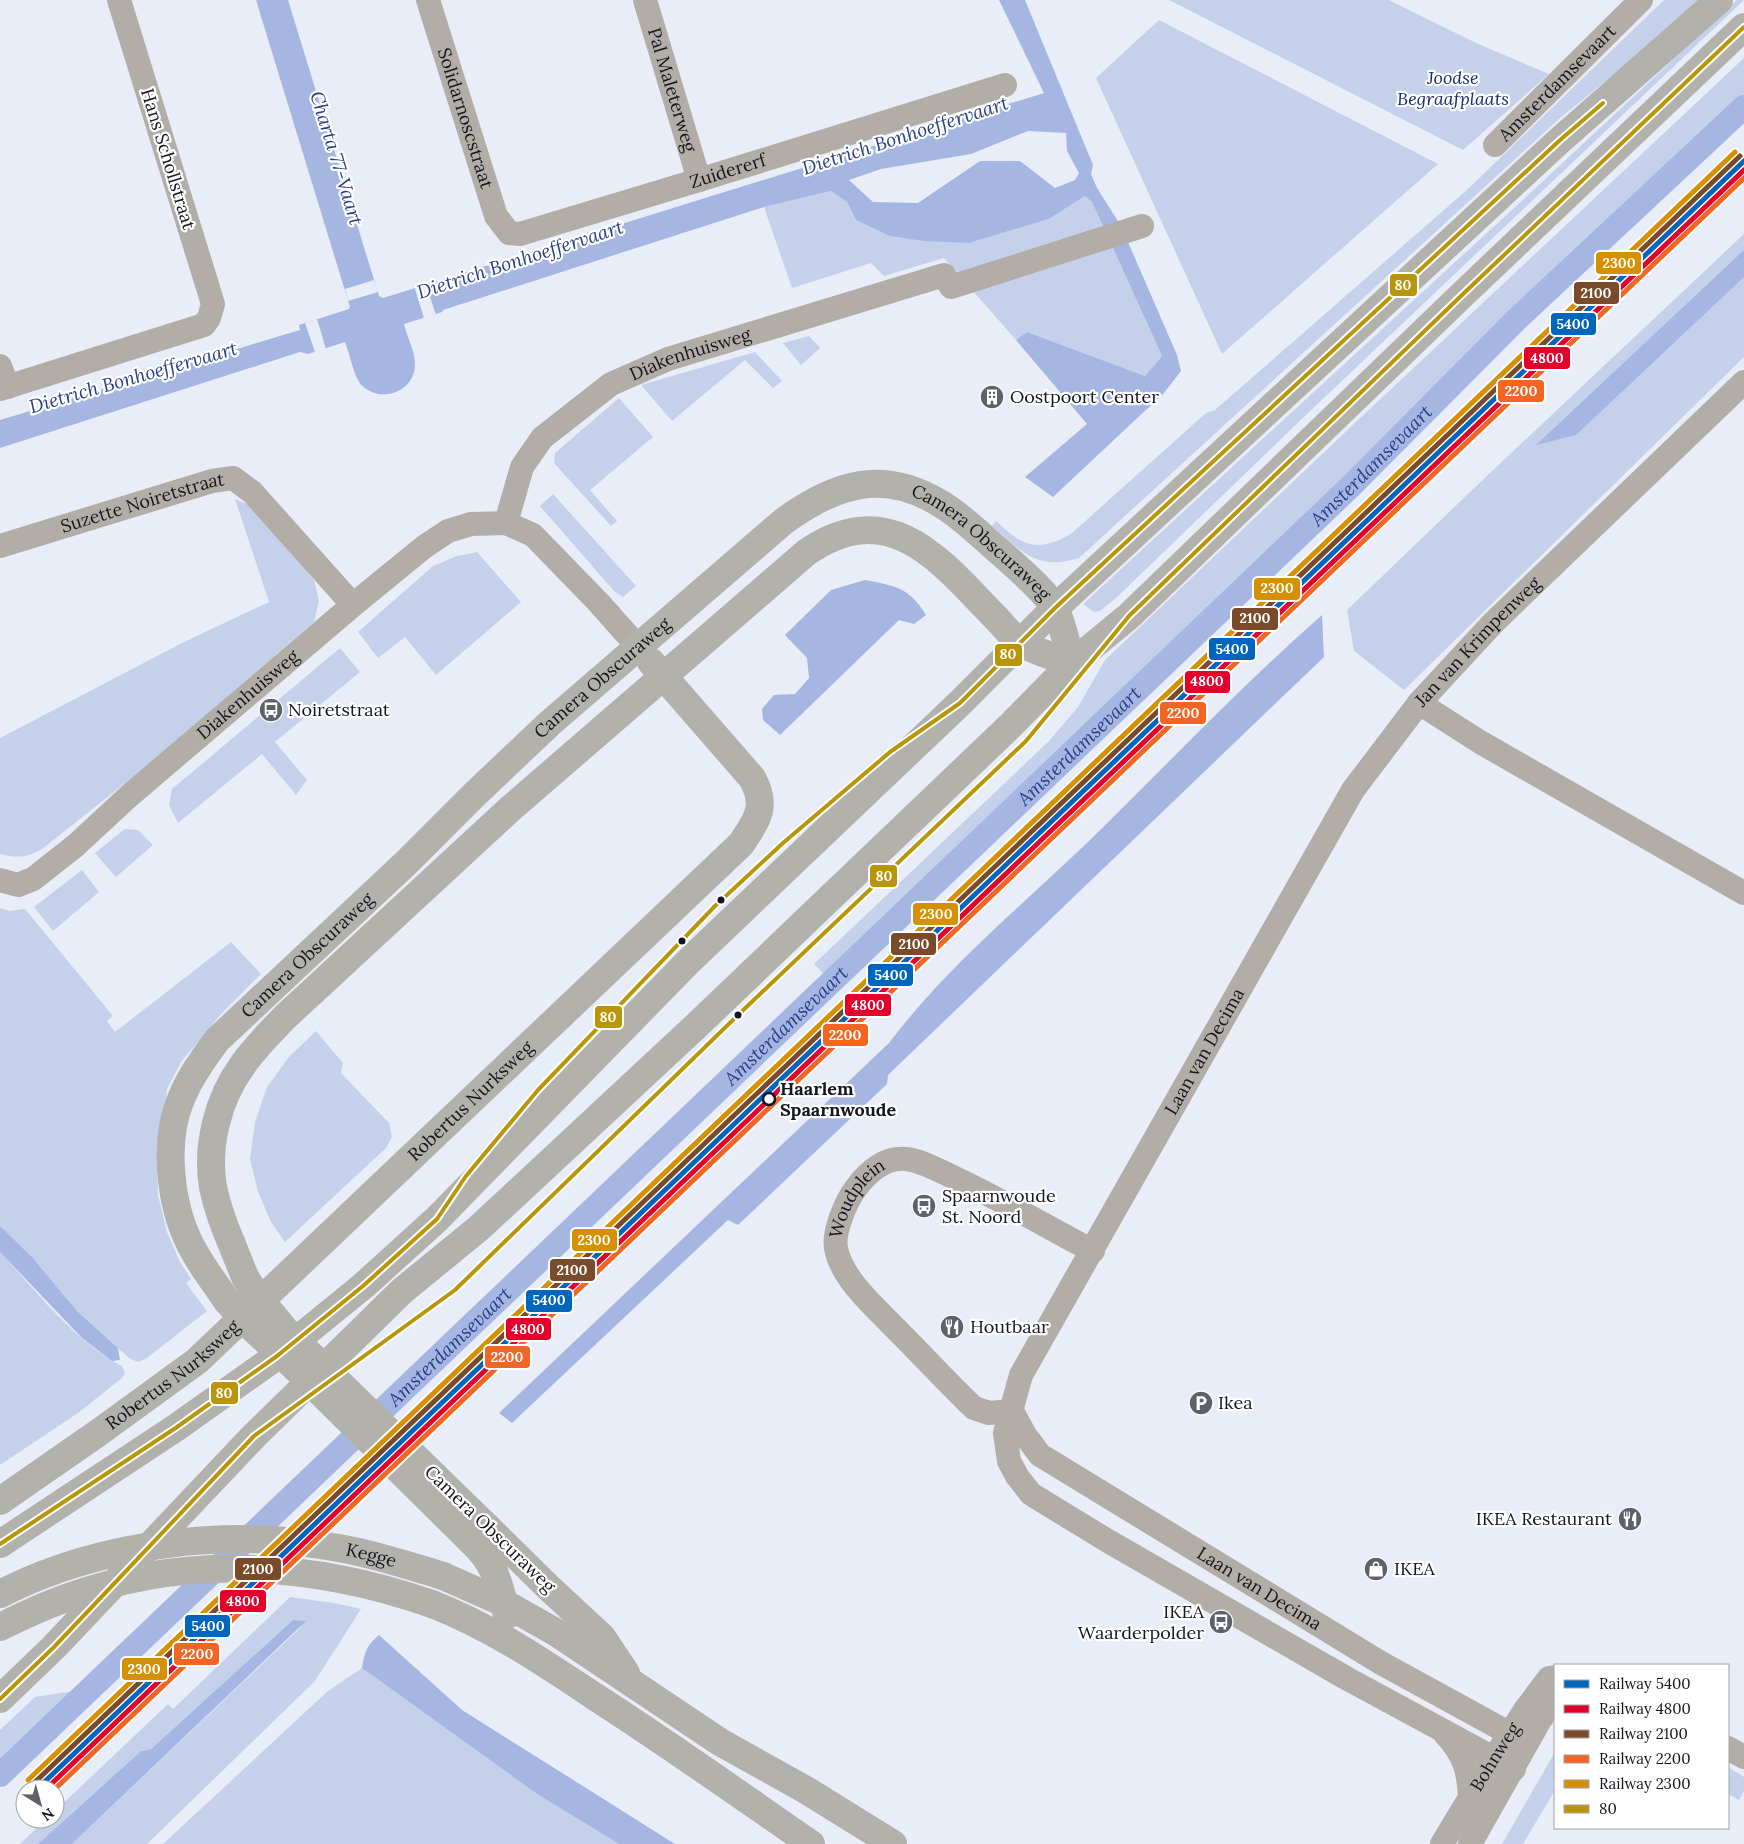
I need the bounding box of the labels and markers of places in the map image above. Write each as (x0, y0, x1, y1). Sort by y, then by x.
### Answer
building icon: Oostpoort Center (979, 384, 1005, 410)
place label: Oostpoort Center (1010, 385, 1159, 408)
bus stop icon: Noiretstraat (258, 697, 284, 723)
place label: Noiretstraat (288, 698, 390, 721)
unlabelled marker (716, 895, 726, 905)
unlabelled marker (677, 936, 687, 946)
unlabelled marker (733, 1010, 743, 1020)
place label: Haarlem Spaarnwoude (780, 1077, 897, 1121)
marker: Haarlem Spaarnwoude (762, 1092, 776, 1106)
place label: Spaarnwoude St. Noord (942, 1184, 1056, 1228)
bus stop icon: Spaarnwoude St. Noord (911, 1193, 937, 1219)
restaurant icon: Houtbaar (939, 1314, 965, 1340)
place label: Houtbaar (970, 1315, 1049, 1338)
parking icon: Ikea (1188, 1390, 1214, 1416)
place label: Ikea (1218, 1391, 1253, 1414)
restaurant icon: IKEA Restaurant (1617, 1506, 1643, 1532)
place label: IKEA Restaurant (1476, 1507, 1612, 1530)
shop icon: IKEA (1363, 1556, 1389, 1582)
place label: IKEA (1394, 1557, 1436, 1580)
place label: IKEA Waarderpolder (1078, 1600, 1205, 1644)
bus stop icon: IKEA Waarderpolder (1208, 1609, 1234, 1635)

